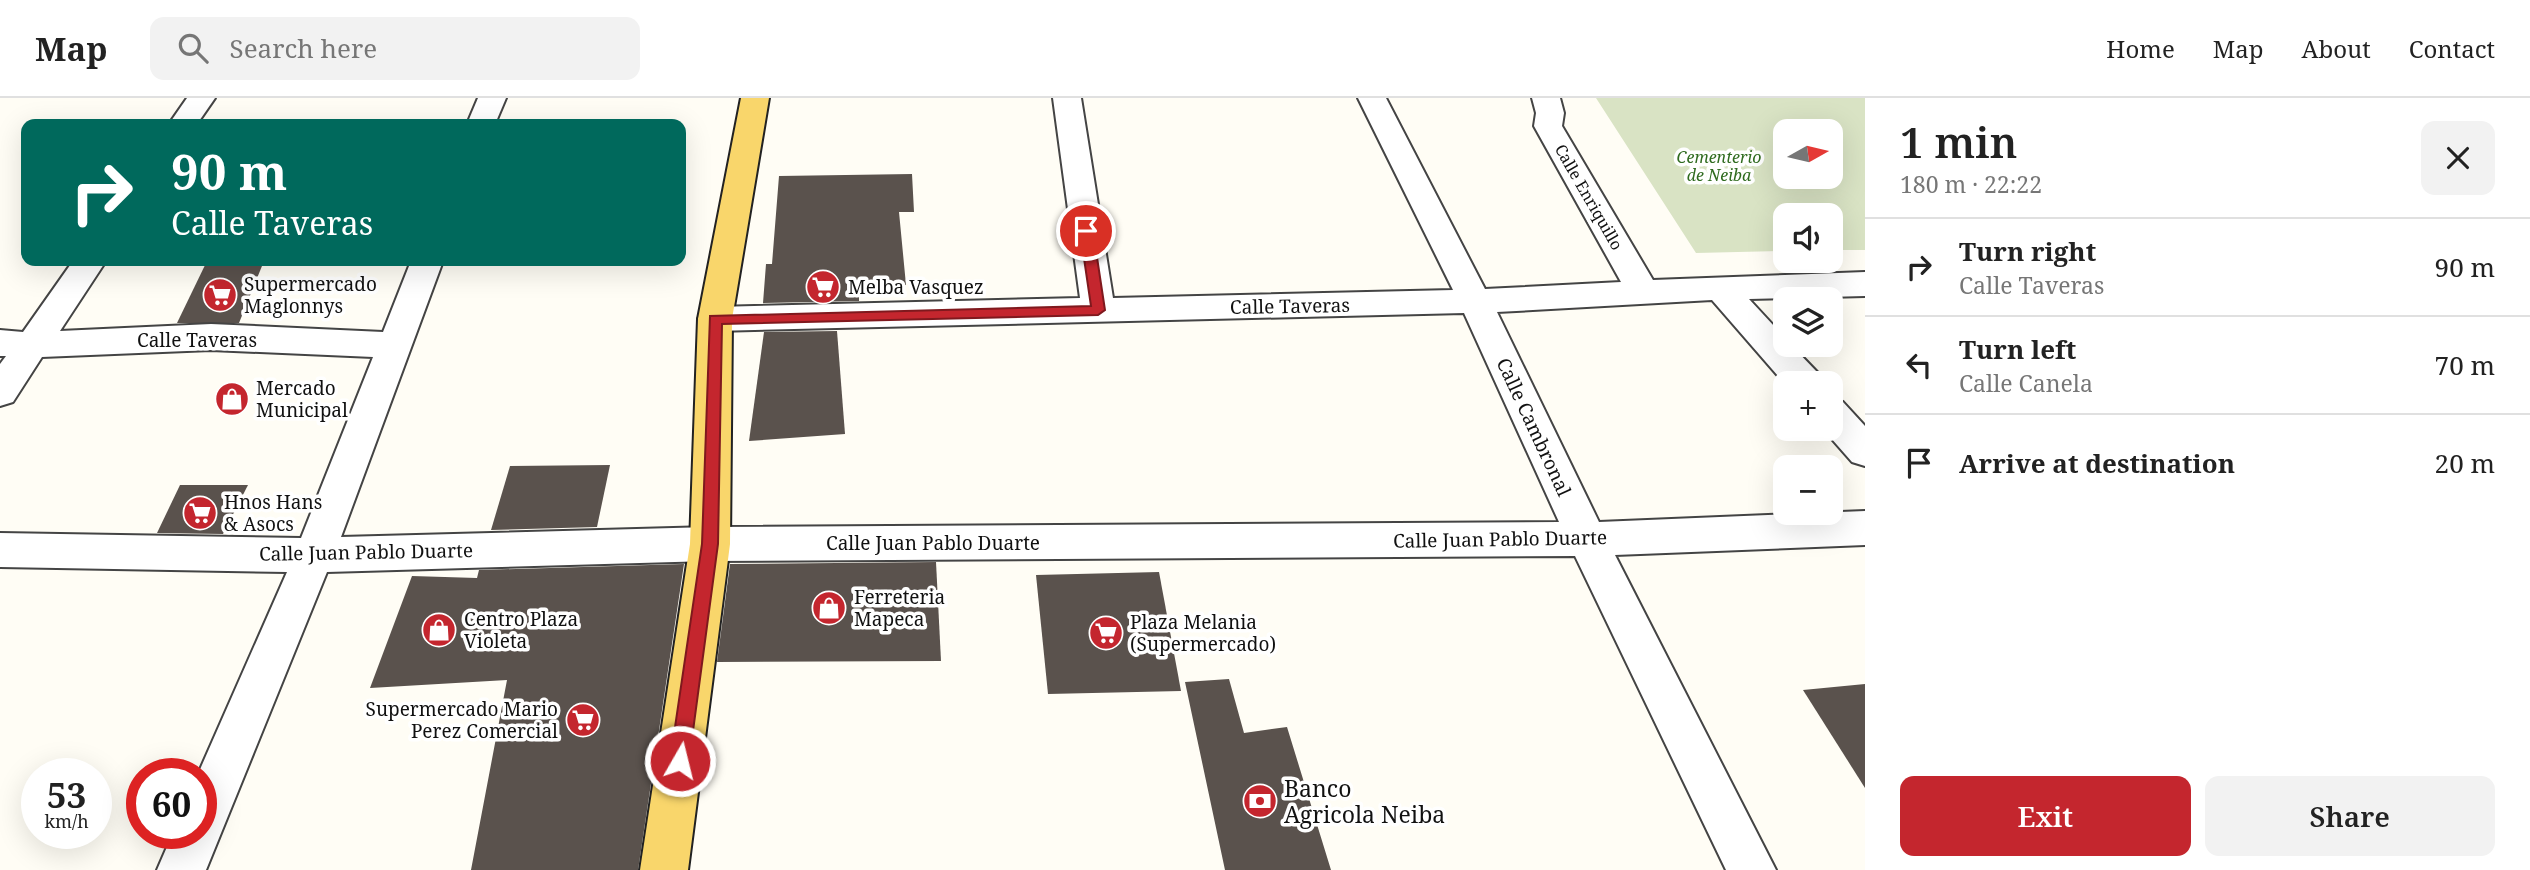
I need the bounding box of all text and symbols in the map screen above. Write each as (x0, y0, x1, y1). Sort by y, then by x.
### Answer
search box (150, 17, 640, 80)
text: Map (35, 26, 108, 71)
icon: search (174, 29, 212, 67)
text: Search here (230, 30, 377, 66)
text: Home (2106, 32, 2175, 65)
text: Map (2213, 32, 2264, 65)
text: About (2302, 32, 2371, 65)
text: Contact (2409, 32, 2495, 65)
text: 1 min (1900, 113, 2017, 170)
north arrow (1773, 119, 1843, 189)
map controls (1773, 119, 1843, 525)
button: close (2421, 121, 2495, 195)
text: 90 m (171, 138, 287, 204)
street label: Calle Enriquillo (1550, 140, 1628, 254)
park label: Cementerio de Neiba (1676, 146, 1762, 186)
icon: right (56, 147, 147, 238)
text: 180 m · 22:22 (1900, 168, 2042, 200)
text: Calle Taveras (171, 201, 373, 244)
pin (1056, 201, 1116, 261)
button: sound (1773, 203, 1843, 273)
icon: arrive (1067, 212, 1105, 250)
text: Turn right (1959, 233, 2096, 269)
icon: right (1900, 248, 1938, 286)
text: 90 m (2435, 249, 2495, 285)
supermarket icon: Melba Vasquez (804, 268, 842, 306)
text: Calle Taveras (1959, 269, 2104, 301)
place label: Supermercado Maglonnys (244, 271, 377, 319)
place label: Melba Vasquez (848, 274, 984, 300)
supermarket icon: Supermercado Maglonnys (201, 276, 239, 314)
button: layers (1773, 287, 1843, 357)
street label: Calle Taveras (1230, 292, 1350, 320)
street label: Calle Taveras (137, 327, 257, 353)
text: Turn left (1959, 331, 2076, 367)
icon: left (1900, 346, 1938, 384)
text: 70 m (2435, 347, 2495, 383)
street label: Calle Cambronal (1491, 354, 1578, 501)
text: Calle Canela (1959, 367, 2093, 399)
button: + (1773, 371, 1843, 441)
place label: Mercado Municipal (256, 375, 348, 423)
shop icon: Mercado Municipal (213, 380, 251, 418)
icon: arrive (1900, 444, 1938, 482)
text: Arrive at destination (1959, 445, 2235, 481)
text: 20 m (2435, 445, 2495, 481)
button: − (1773, 455, 1843, 525)
place label: Hnos Hans & Asocs (224, 489, 322, 537)
supermarket icon: Hnos Hans & Asocs (181, 494, 219, 532)
street label: Calle Juan Pablo Duarte (1393, 524, 1607, 554)
street label: Calle Juan Pablo Duarte (826, 530, 1040, 556)
street label: Calle Juan Pablo Duarte (259, 537, 473, 567)
place label: Ferreteria Mapeca (854, 584, 945, 632)
shop icon: Ferreteria Mapeca (810, 589, 848, 627)
place label: Centro Plaza Violeta (464, 606, 578, 654)
place label: Plaza Melania (Supermercado) (1130, 609, 1276, 657)
shop icon: Centro Plaza Violeta (420, 611, 458, 649)
supermarket icon: Plaza Melania (Supermercado) (1087, 614, 1125, 652)
place label: Supermercado Mario Perez Comercial (366, 696, 558, 744)
supermarket icon: Supermercado Mario Perez Comercial (564, 701, 602, 739)
position arrow (643, 724, 717, 798)
speed limit sign: 60 (126, 758, 217, 849)
text: 53 (47, 771, 86, 818)
place label: Banco Agricola Neiba (1284, 772, 1445, 830)
button: Exit (1900, 776, 2191, 856)
button: Share (2205, 776, 2495, 856)
bank icon: Banco Agricola Neiba (1241, 782, 1279, 820)
text: km/h (44, 809, 89, 833)

